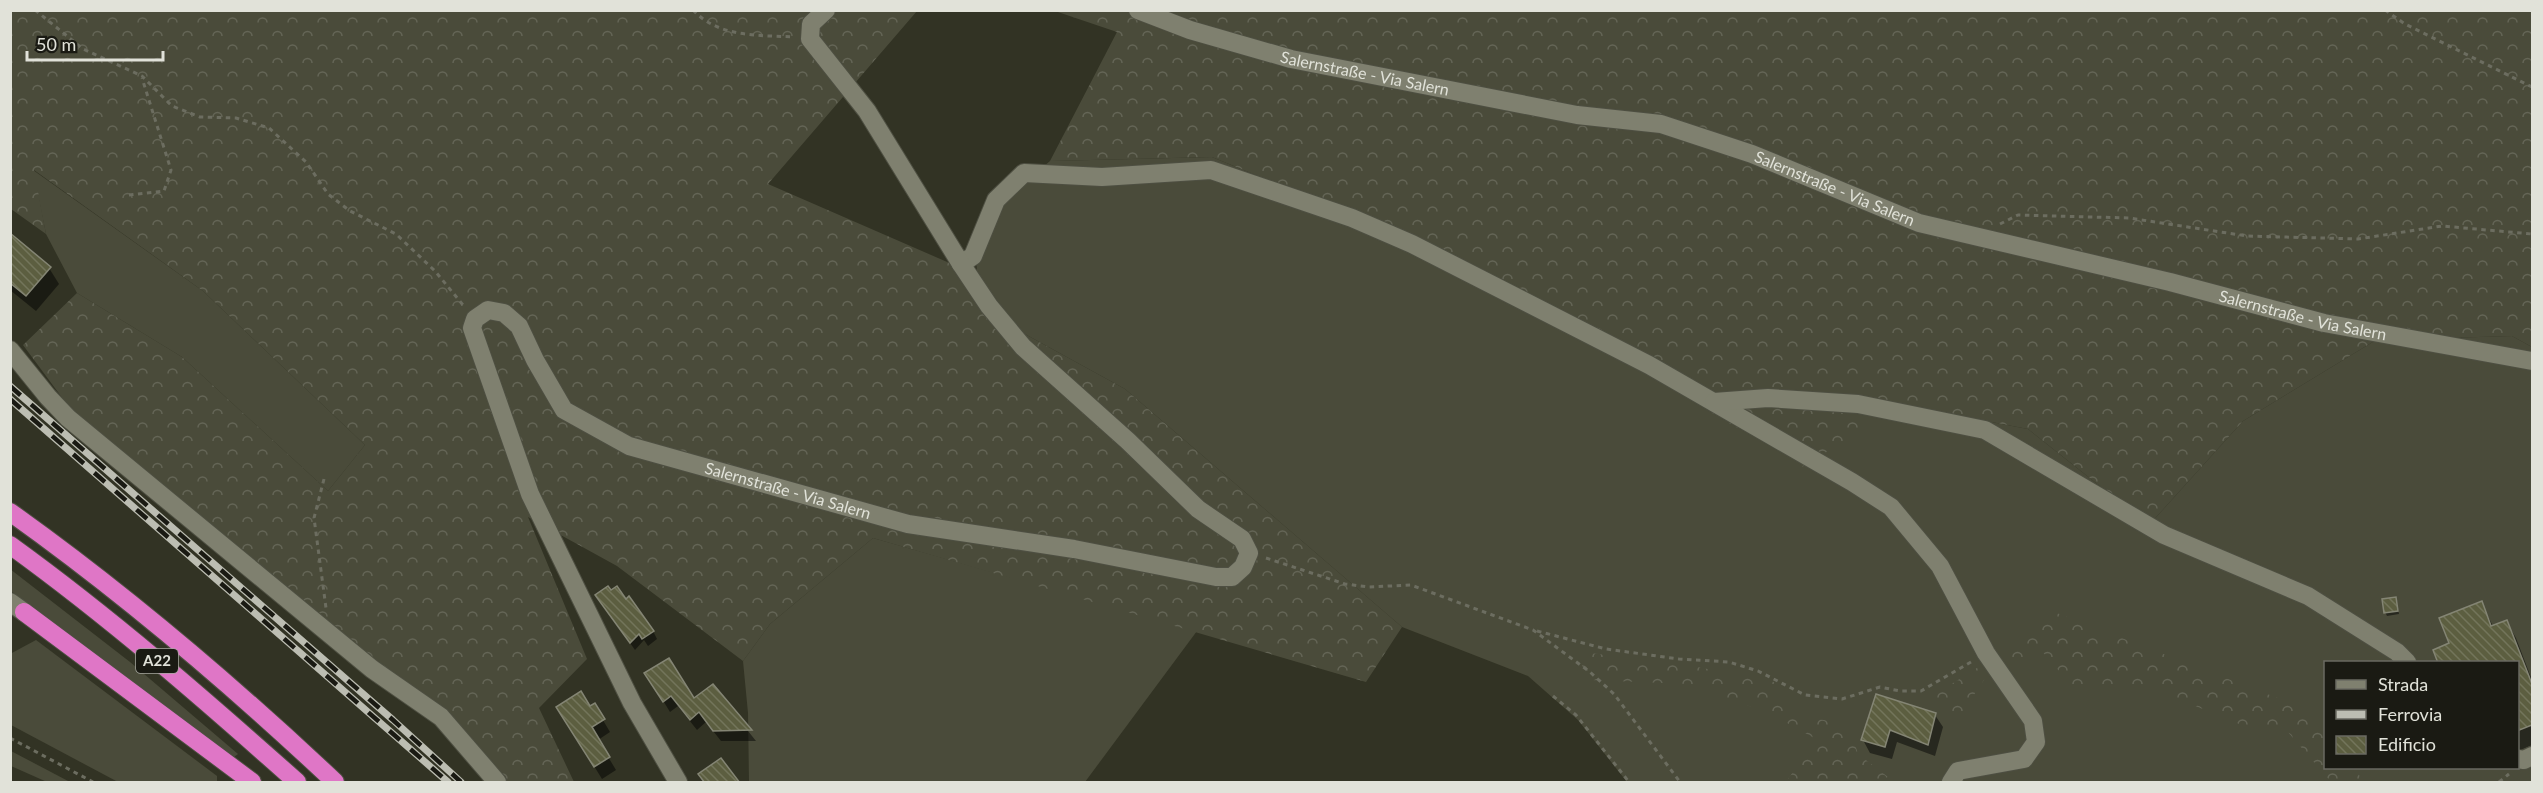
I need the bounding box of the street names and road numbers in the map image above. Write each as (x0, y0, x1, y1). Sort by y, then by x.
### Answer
street label: Salernstraße - Via Salern (1278, 46, 1451, 99)
street label: Salernstraße - Via Salern (1752, 146, 1918, 229)
street label: Salernstraße - Via Salern (2217, 286, 2388, 343)
street label: Salernstraße - Via Salern (703, 458, 873, 522)
road number: A22 (136, 649, 178, 673)

